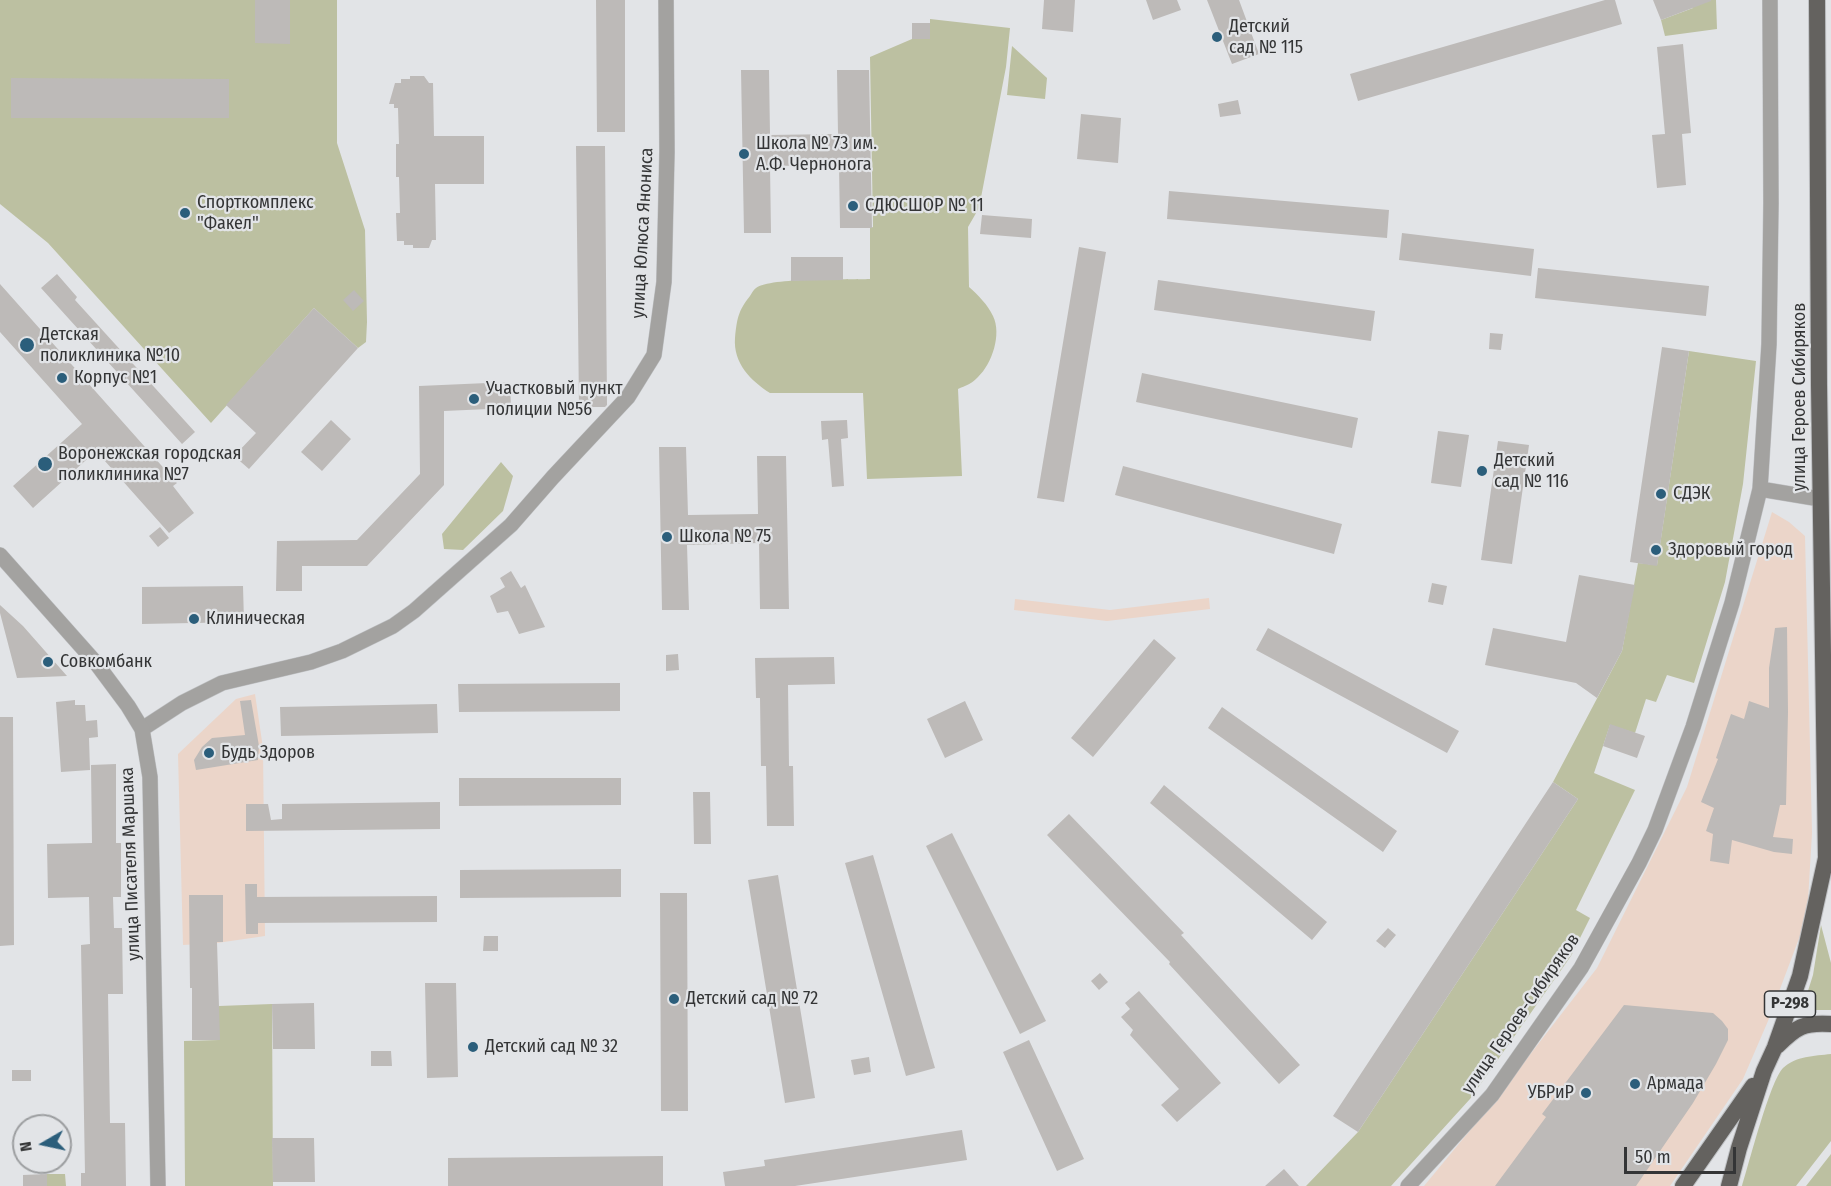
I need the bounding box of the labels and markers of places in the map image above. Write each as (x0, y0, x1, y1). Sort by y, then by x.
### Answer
place label: Детский сад № 115 (1229, 16, 1303, 58)
marker: Детский сад № 115 (1210, 30, 1224, 44)
place label: Школа № 73 им. А.Ф. Чернонога (756, 133, 877, 176)
marker: Школа № 73 им. А.Ф. Чернонога (737, 147, 751, 161)
place label: Спорткомплекс "Факел" (197, 192, 314, 234)
place label: СДЮСШОР № 11 (865, 195, 984, 217)
marker: СДЮСШОР № 11 (846, 199, 860, 213)
marker: Спорткомплекс "Факел" (178, 206, 192, 220)
place label: Детская поликлиника №10 (40, 324, 180, 366)
marker: Детская поликлиника №10 (18, 336, 36, 354)
place label: Корпус №1 (74, 367, 157, 389)
marker: Корпус №1 (55, 371, 69, 385)
place label: Участковый пункт полиции №56 (486, 378, 623, 420)
marker: Участковый пункт полиции №56 (467, 392, 481, 406)
place label: Воронежская городская поликлиника №7 (58, 443, 241, 486)
place label: Детский сад № 116 (1494, 450, 1569, 492)
marker: Воронежская городская поликлиника №7 (36, 455, 54, 473)
marker: Детский сад № 116 (1475, 464, 1489, 478)
place label: СДЭК (1673, 483, 1710, 505)
marker: СДЭК (1654, 487, 1668, 501)
place label: Школа № 75 (679, 526, 771, 548)
marker: Школа № 75 (660, 530, 674, 544)
place label: Здоровый город (1668, 539, 1793, 561)
marker: Здоровый город (1649, 543, 1663, 557)
place label: Клиническая (206, 608, 305, 630)
marker: Клиническая (187, 612, 201, 626)
place label: Совкомбанк (60, 651, 152, 673)
marker: Совкомбанк (41, 655, 55, 669)
place label: Будь Здоров (221, 742, 315, 764)
marker: Будь Здоров (202, 746, 216, 760)
place label: Детский сад № 72 (686, 988, 818, 1010)
marker: Детский сад № 72 (667, 992, 681, 1006)
place label: Детский сад № 32 (485, 1036, 618, 1058)
marker: Детский сад № 32 (466, 1040, 480, 1054)
place label: Армада (1647, 1073, 1704, 1095)
marker: Армада (1628, 1077, 1642, 1091)
place label: УБРиР (1528, 1082, 1574, 1104)
marker: УБРиР (1579, 1086, 1593, 1100)

